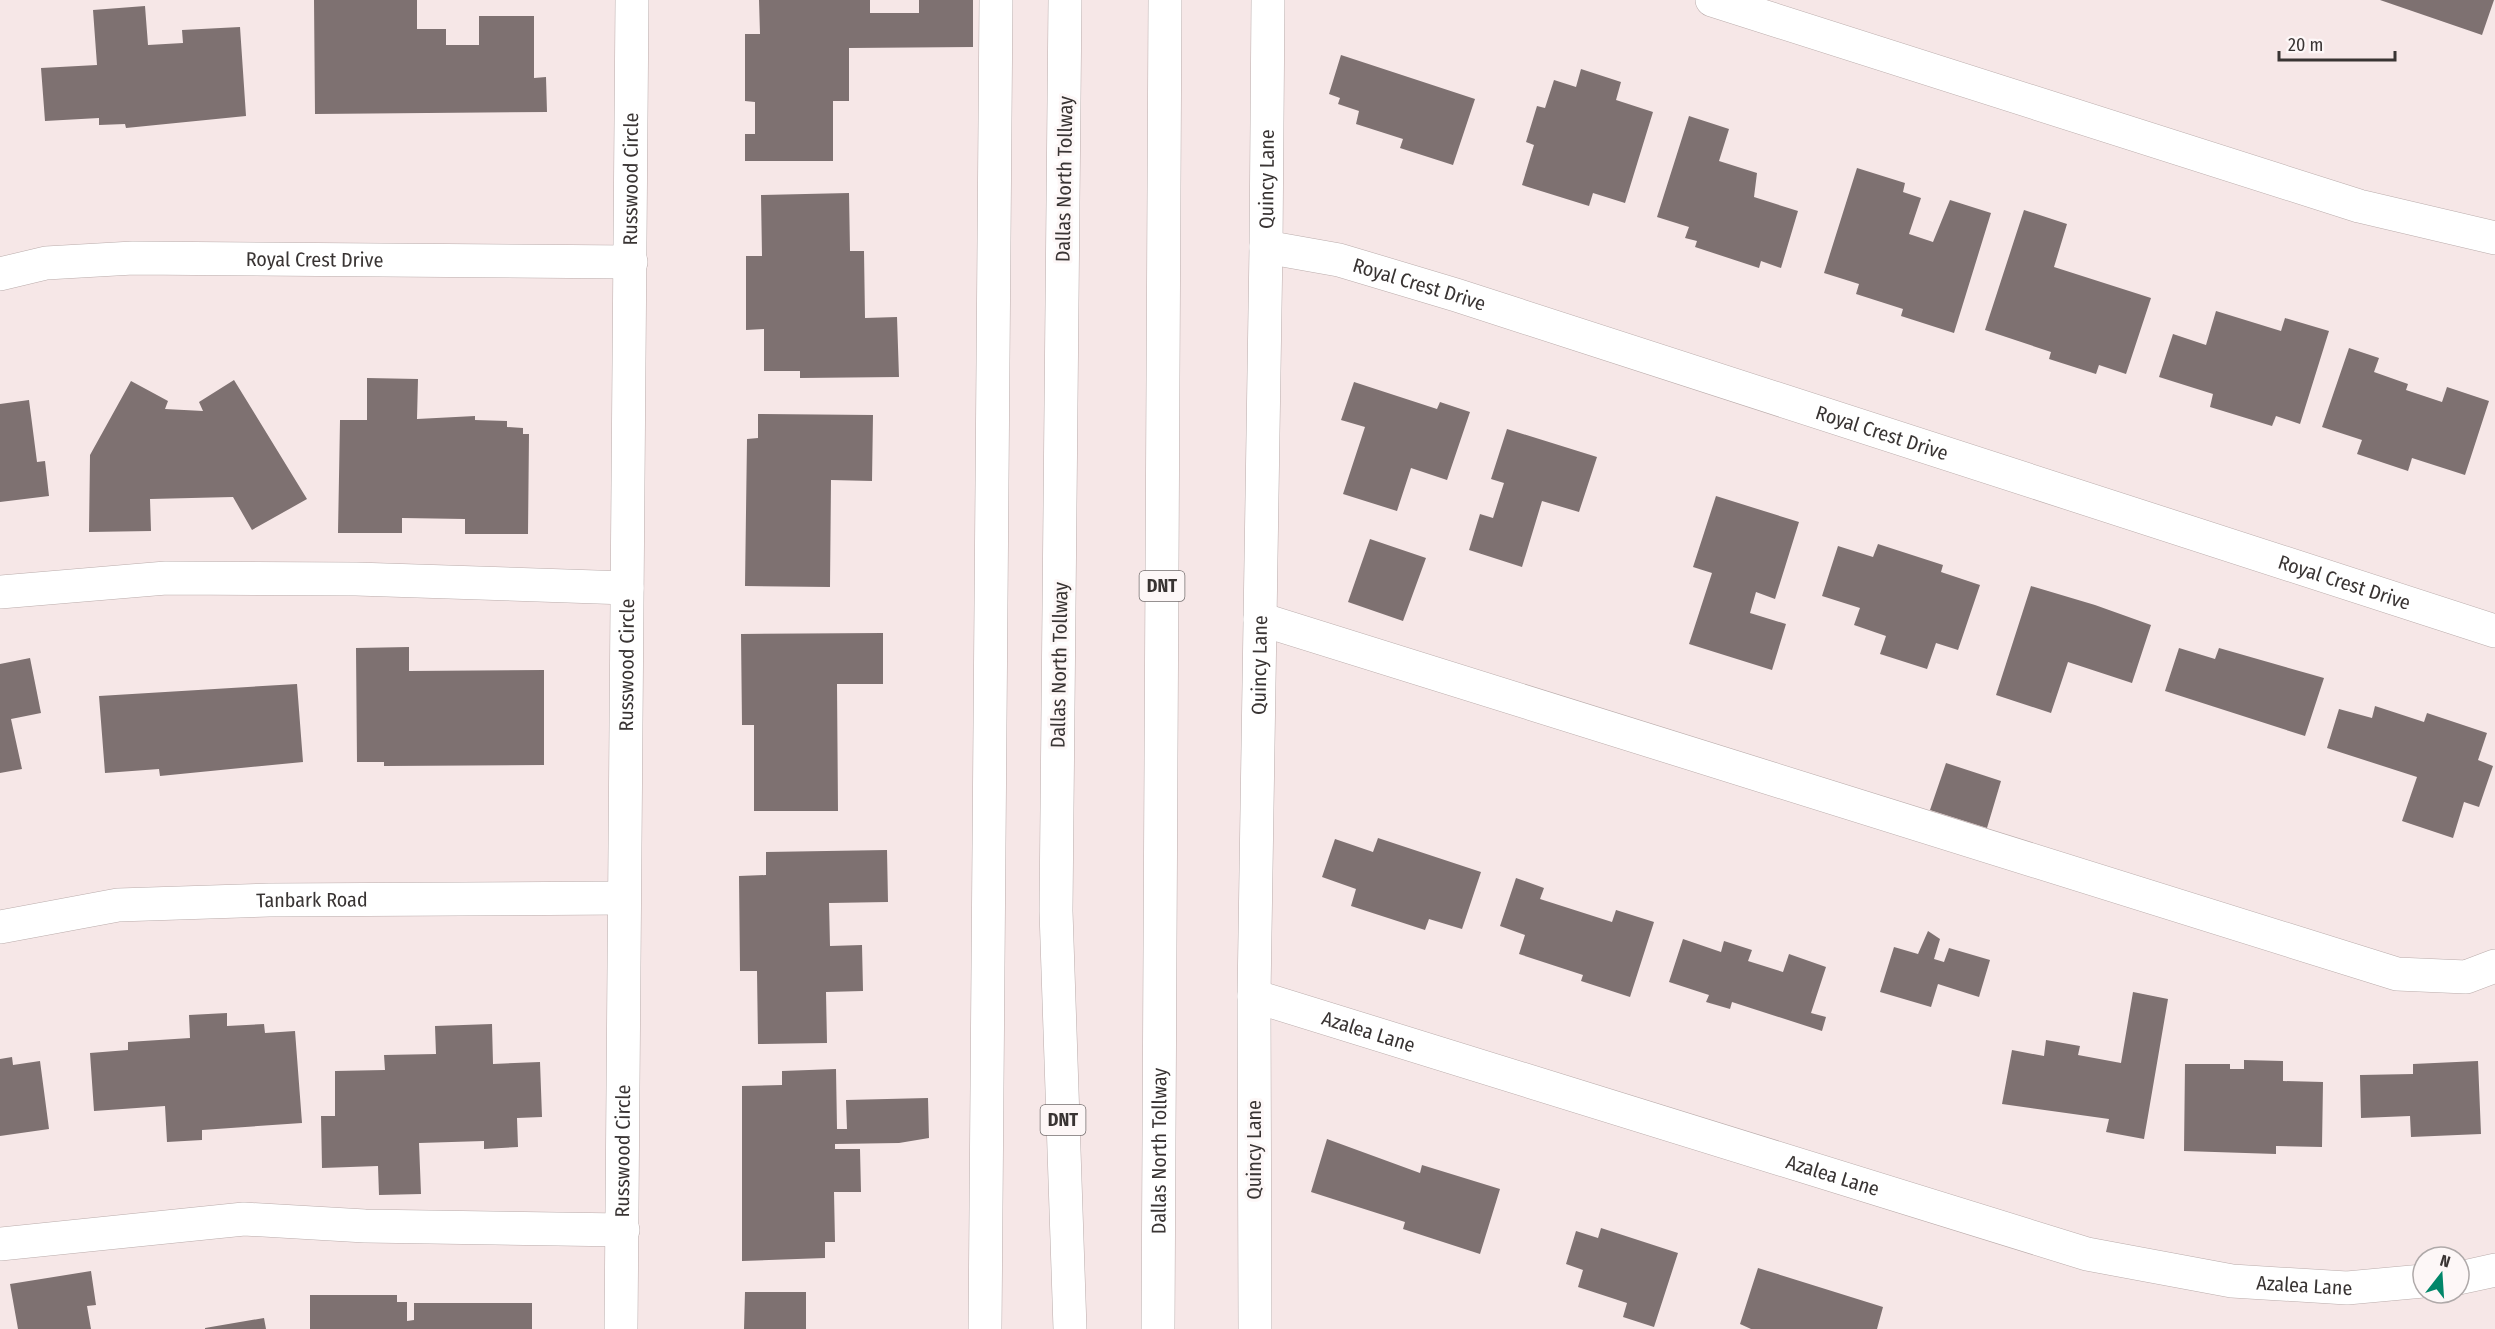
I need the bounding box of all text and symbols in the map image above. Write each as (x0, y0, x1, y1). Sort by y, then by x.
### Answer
scale bar (2279, 24, 2394, 62)
text: 20 m (2288, 34, 2323, 56)
street label: Dallas North Tollway (1051, 96, 1077, 262)
street label: Russwood Circle (618, 112, 643, 246)
street label: Quincy Lane (1254, 129, 1279, 229)
street label: Royal Crest Drive (246, 247, 383, 272)
street label: Royal Crest Drive (1350, 253, 1489, 316)
street label: Royal Crest Drive (1813, 400, 1951, 465)
street label: Royal Crest Drive (2275, 550, 2414, 615)
road number: DNT (1140, 571, 1184, 601)
street label: Dallas North Tollway (1046, 582, 1072, 748)
street label: Russwood Circle (614, 598, 639, 732)
street label: Quincy Lane (1247, 615, 1272, 715)
street label: Tanbark Road (256, 887, 368, 912)
street label: Azalea Lane (1319, 1006, 1418, 1057)
street label: Dallas North Tollway (1146, 1068, 1171, 1234)
street label: Russwood Circle (610, 1084, 635, 1218)
street label: Quincy Lane (1242, 1100, 1266, 1200)
road number: DNT (1040, 1105, 1086, 1135)
street label: Azalea Lane (1783, 1150, 1882, 1201)
north arrow (2411, 1245, 2471, 1305)
text: N (2438, 1251, 2453, 1272)
street label: Azalea Lane (2256, 1271, 2353, 1300)

